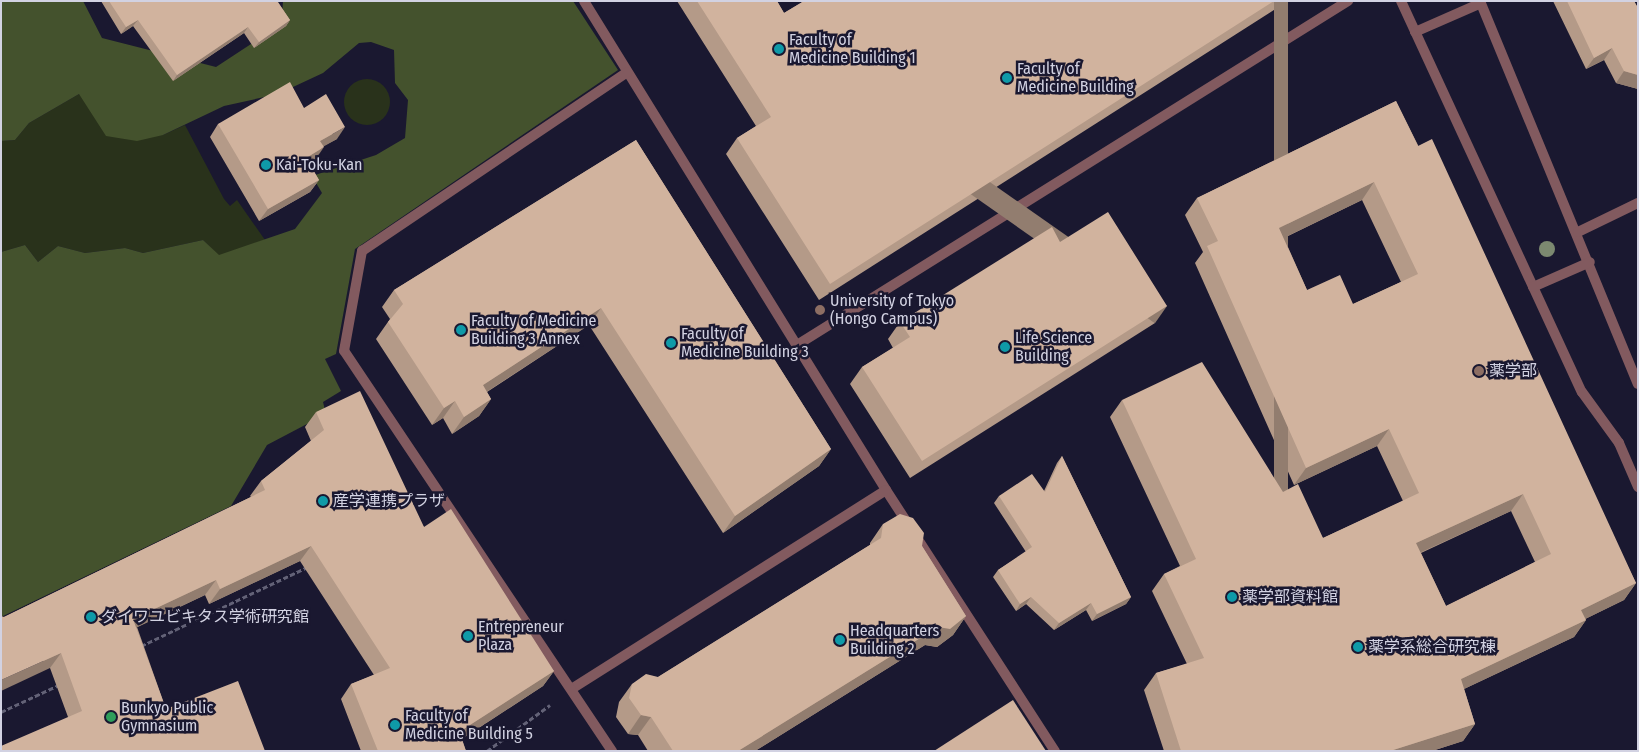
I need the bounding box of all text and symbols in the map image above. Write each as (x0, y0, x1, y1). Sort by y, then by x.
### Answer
place label: Faculty of Medicine Building 1 (789, 30, 916, 68)
marker: Faculty of Medicine Building 1 (773, 43, 785, 55)
place label: Faculty of Medicine Building (1017, 59, 1134, 97)
marker: Faculty of Medicine Building (1001, 72, 1013, 84)
place label: Kai-Toku-Kan (276, 155, 363, 175)
marker: Kai-Toku-Kan (260, 159, 272, 171)
place label: University of Tokyo (Hongo Campus) (830, 291, 954, 329)
marker: University of Tokyo (Hongo Campus) (814, 304, 826, 316)
place label: Faculty of Medicine Building 3 Annex (471, 311, 596, 349)
marker: Faculty of Medicine Building 3 Annex (455, 324, 467, 336)
place label: Faculty of Medicine Building 3 (681, 324, 809, 362)
place label: Life Science Building (1015, 328, 1092, 366)
marker: Faculty of Medicine Building 3 (665, 337, 677, 349)
marker: Life Science Building (999, 341, 1011, 353)
place label: 薬学部 (1489, 361, 1537, 381)
marker: 薬学部 (1473, 365, 1485, 377)
place label: 産学連携プラザ (333, 491, 445, 511)
marker: 産学連携プラザ (317, 495, 329, 507)
place label: 薬学部資料館 (1242, 587, 1338, 607)
marker: 薬学部資料館 (1226, 591, 1238, 603)
place label: ダイワユビキタス学術研究館 (101, 607, 309, 627)
marker: ダイワユビキタス学術研究館 (85, 611, 97, 623)
place label: Entrepreneur Plaza (478, 617, 564, 655)
place label: Headquarters Building 2 (850, 621, 939, 659)
marker: Entrepreneur Plaza (462, 630, 474, 642)
marker: Headquarters Building 2 (834, 634, 846, 646)
place label: 薬学系総合研究棟 (1368, 637, 1496, 657)
marker: 薬学系総合研究棟 (1352, 641, 1364, 653)
place label: Bunkyo Public Gymnasium (121, 698, 213, 736)
place label: Faculty of Medicine Building 5 (405, 706, 533, 744)
marker: Bunkyo Public Gymnasium (105, 711, 117, 723)
marker: Faculty of Medicine Building 5 (389, 719, 401, 731)

